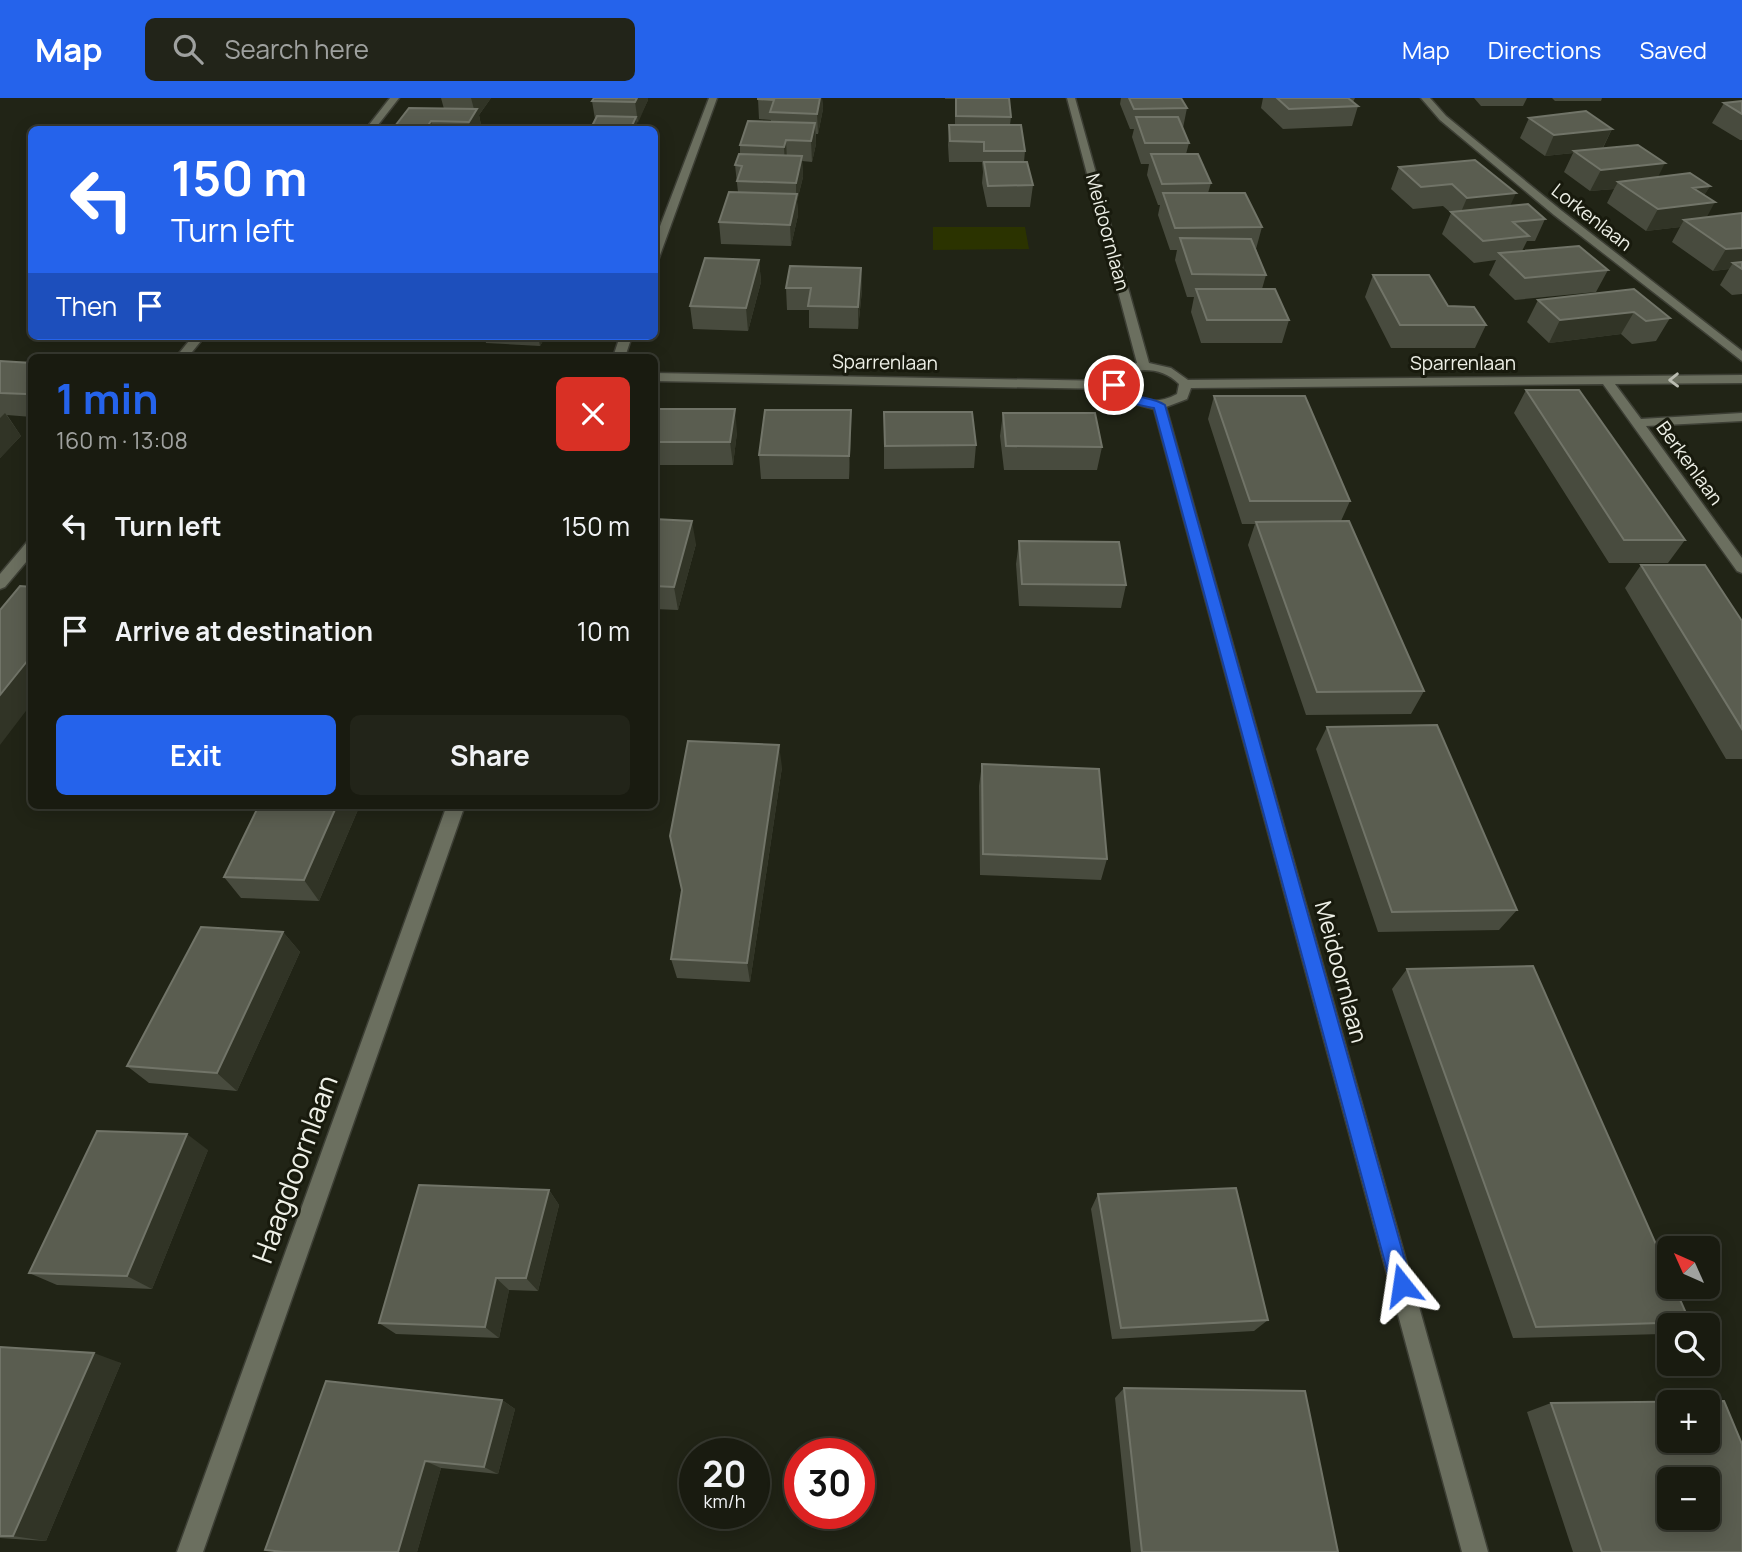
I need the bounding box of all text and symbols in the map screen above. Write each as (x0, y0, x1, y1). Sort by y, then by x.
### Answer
search box (145, 18, 635, 81)
text: Map (35, 27, 103, 72)
icon: search (169, 30, 207, 68)
text: Search here (225, 31, 369, 67)
text: Map (1402, 33, 1450, 66)
text: Directions (1488, 33, 1601, 66)
text: Saved (1639, 33, 1707, 66)
text: 150 m (171, 144, 307, 211)
icon: left (56, 154, 147, 245)
street label: Meidoornlaan (1080, 171, 1136, 293)
street label: Lorkenlaan (1546, 177, 1638, 257)
text: Turn left (171, 208, 295, 252)
icon: arrive (131, 287, 169, 325)
text: Then (56, 288, 117, 324)
street label: Sparrenlaan (832, 348, 938, 376)
street label: Sparrenlaan (1410, 350, 1516, 376)
pin (1084, 355, 1144, 415)
icon: arrive (1095, 366, 1133, 404)
text: 1 min (56, 369, 159, 427)
one-way arrow (1669, 372, 1679, 388)
button: close (556, 377, 630, 451)
street label: Berkenlaan (1651, 416, 1729, 510)
text: 160 m · 13:08 (56, 424, 188, 456)
icon: left (56, 507, 94, 545)
text: Turn left (115, 508, 222, 544)
text: 150 m (562, 508, 630, 544)
icon: arrive (56, 612, 94, 650)
text: Arrive at destination (115, 613, 373, 649)
text: 10 m (577, 613, 630, 649)
button: Exit (56, 715, 336, 795)
button: Share (350, 715, 630, 795)
street label: Meidoornlaan (1308, 897, 1376, 1046)
street label: Haagdoornlaan (242, 1069, 346, 1268)
north arrow (1657, 1236, 1720, 1298)
map controls (1657, 1236, 1720, 1530)
position arrow (1365, 1248, 1439, 1322)
button: search (1657, 1313, 1720, 1376)
button: + (1657, 1390, 1720, 1453)
speed limit sign: 30 (784, 1438, 875, 1529)
text: 20 (703, 1450, 746, 1498)
button: − (1657, 1467, 1720, 1530)
text: km/h (704, 1489, 745, 1513)

